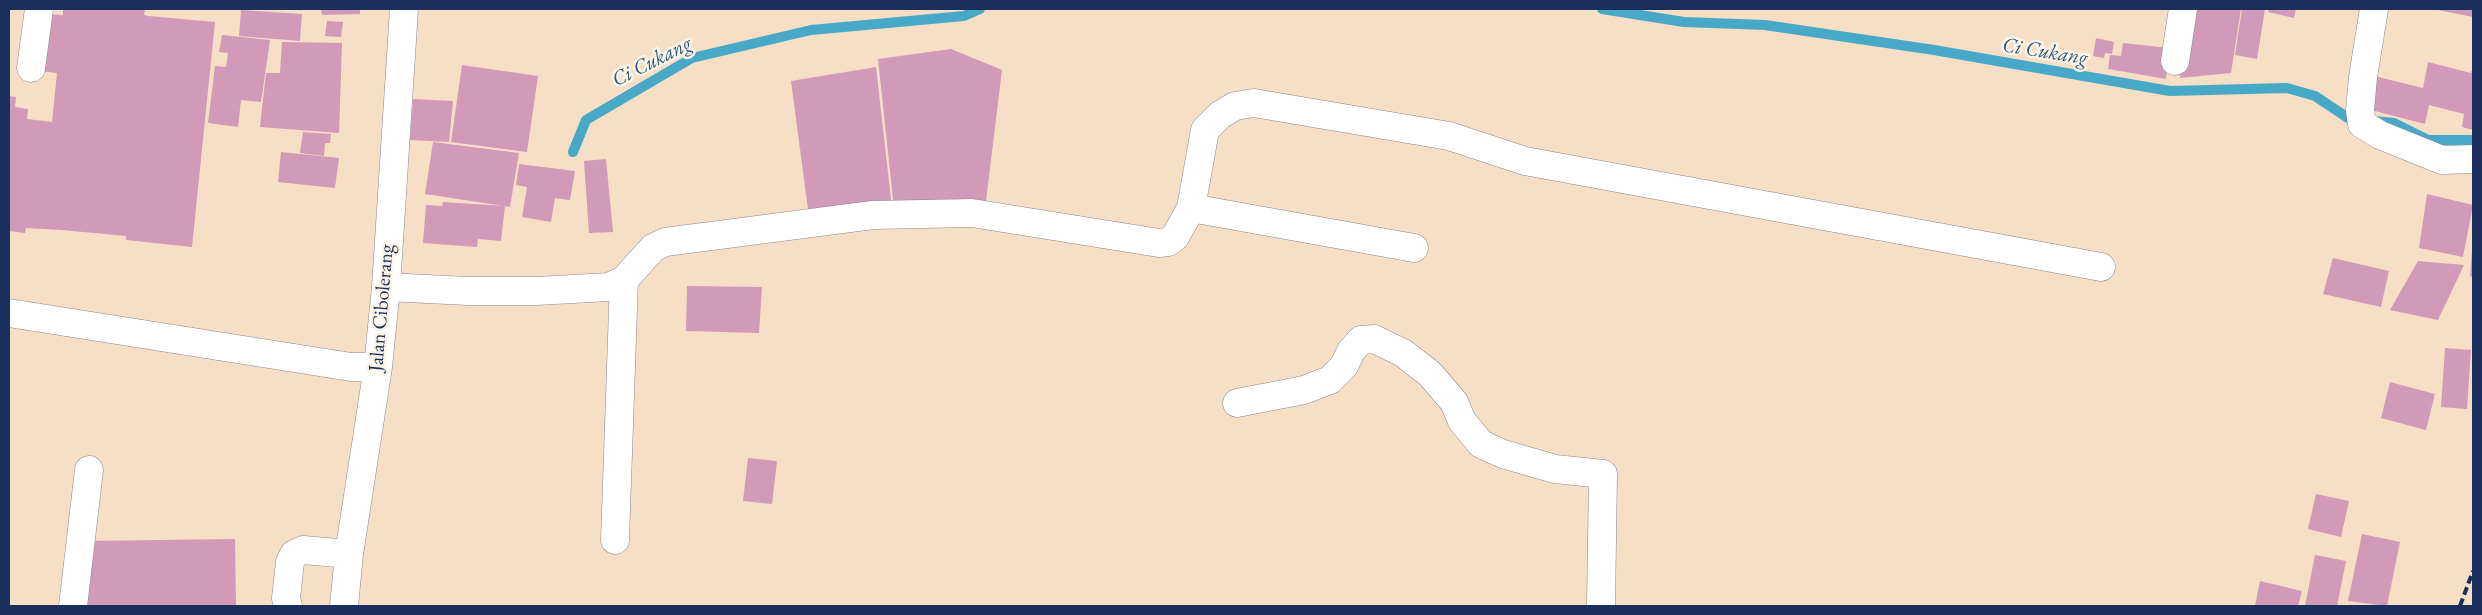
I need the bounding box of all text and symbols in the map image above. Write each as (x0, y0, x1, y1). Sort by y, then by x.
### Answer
water label: Ci Cukang (608, 31, 696, 93)
water label: Ci Cukang (2000, 33, 2090, 71)
street label: Jalan Cibolerang (364, 243, 400, 373)

